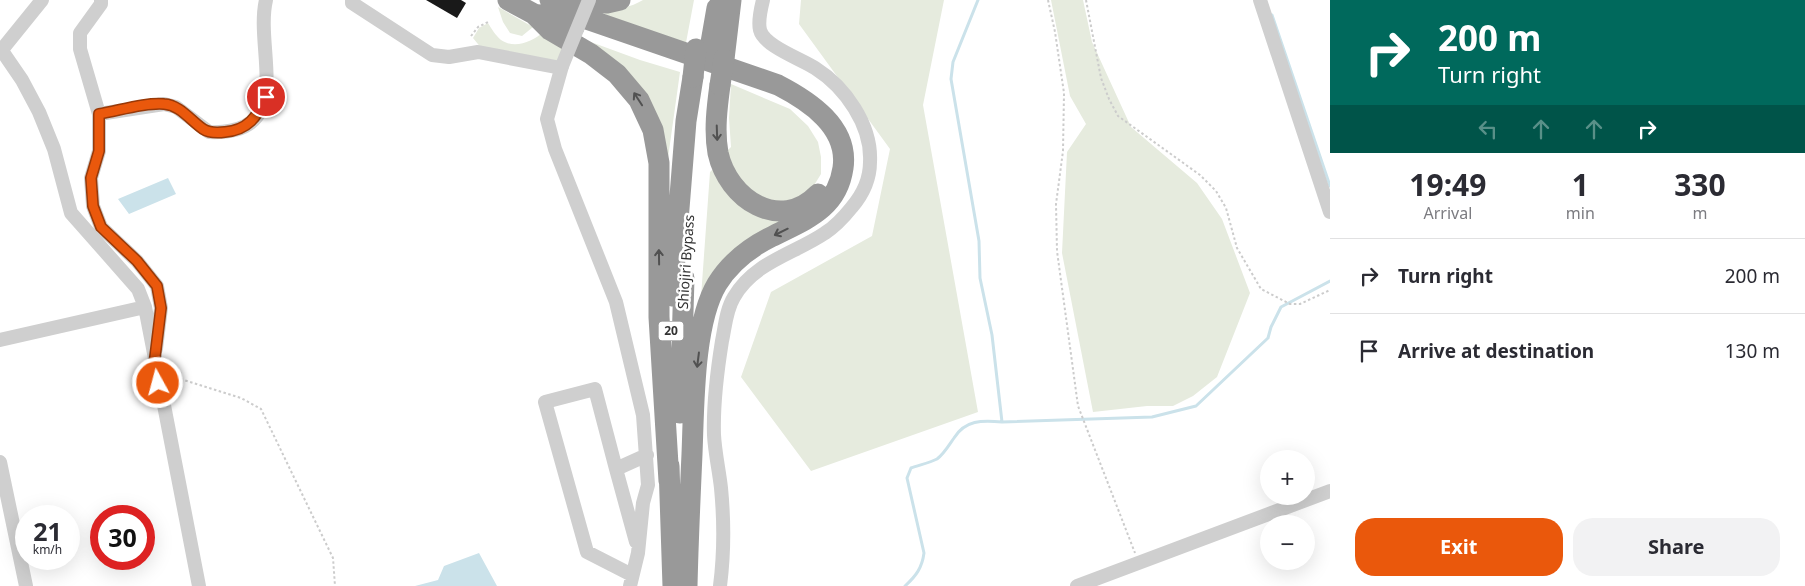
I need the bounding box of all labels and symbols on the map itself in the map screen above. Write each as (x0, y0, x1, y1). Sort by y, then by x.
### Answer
pin (245, 76, 287, 118)
one-way arrow (632, 92, 643, 106)
one-way arrow (712, 125, 721, 141)
street label: Shiojiri Bypass (673, 214, 698, 310)
one-way arrow (774, 228, 789, 237)
one-way arrow (654, 249, 664, 266)
road number: 20 (658, 322, 684, 341)
one-way arrow (693, 352, 703, 368)
position arrow (131, 356, 183, 408)
speed limit sign: 30 (90, 505, 155, 570)

